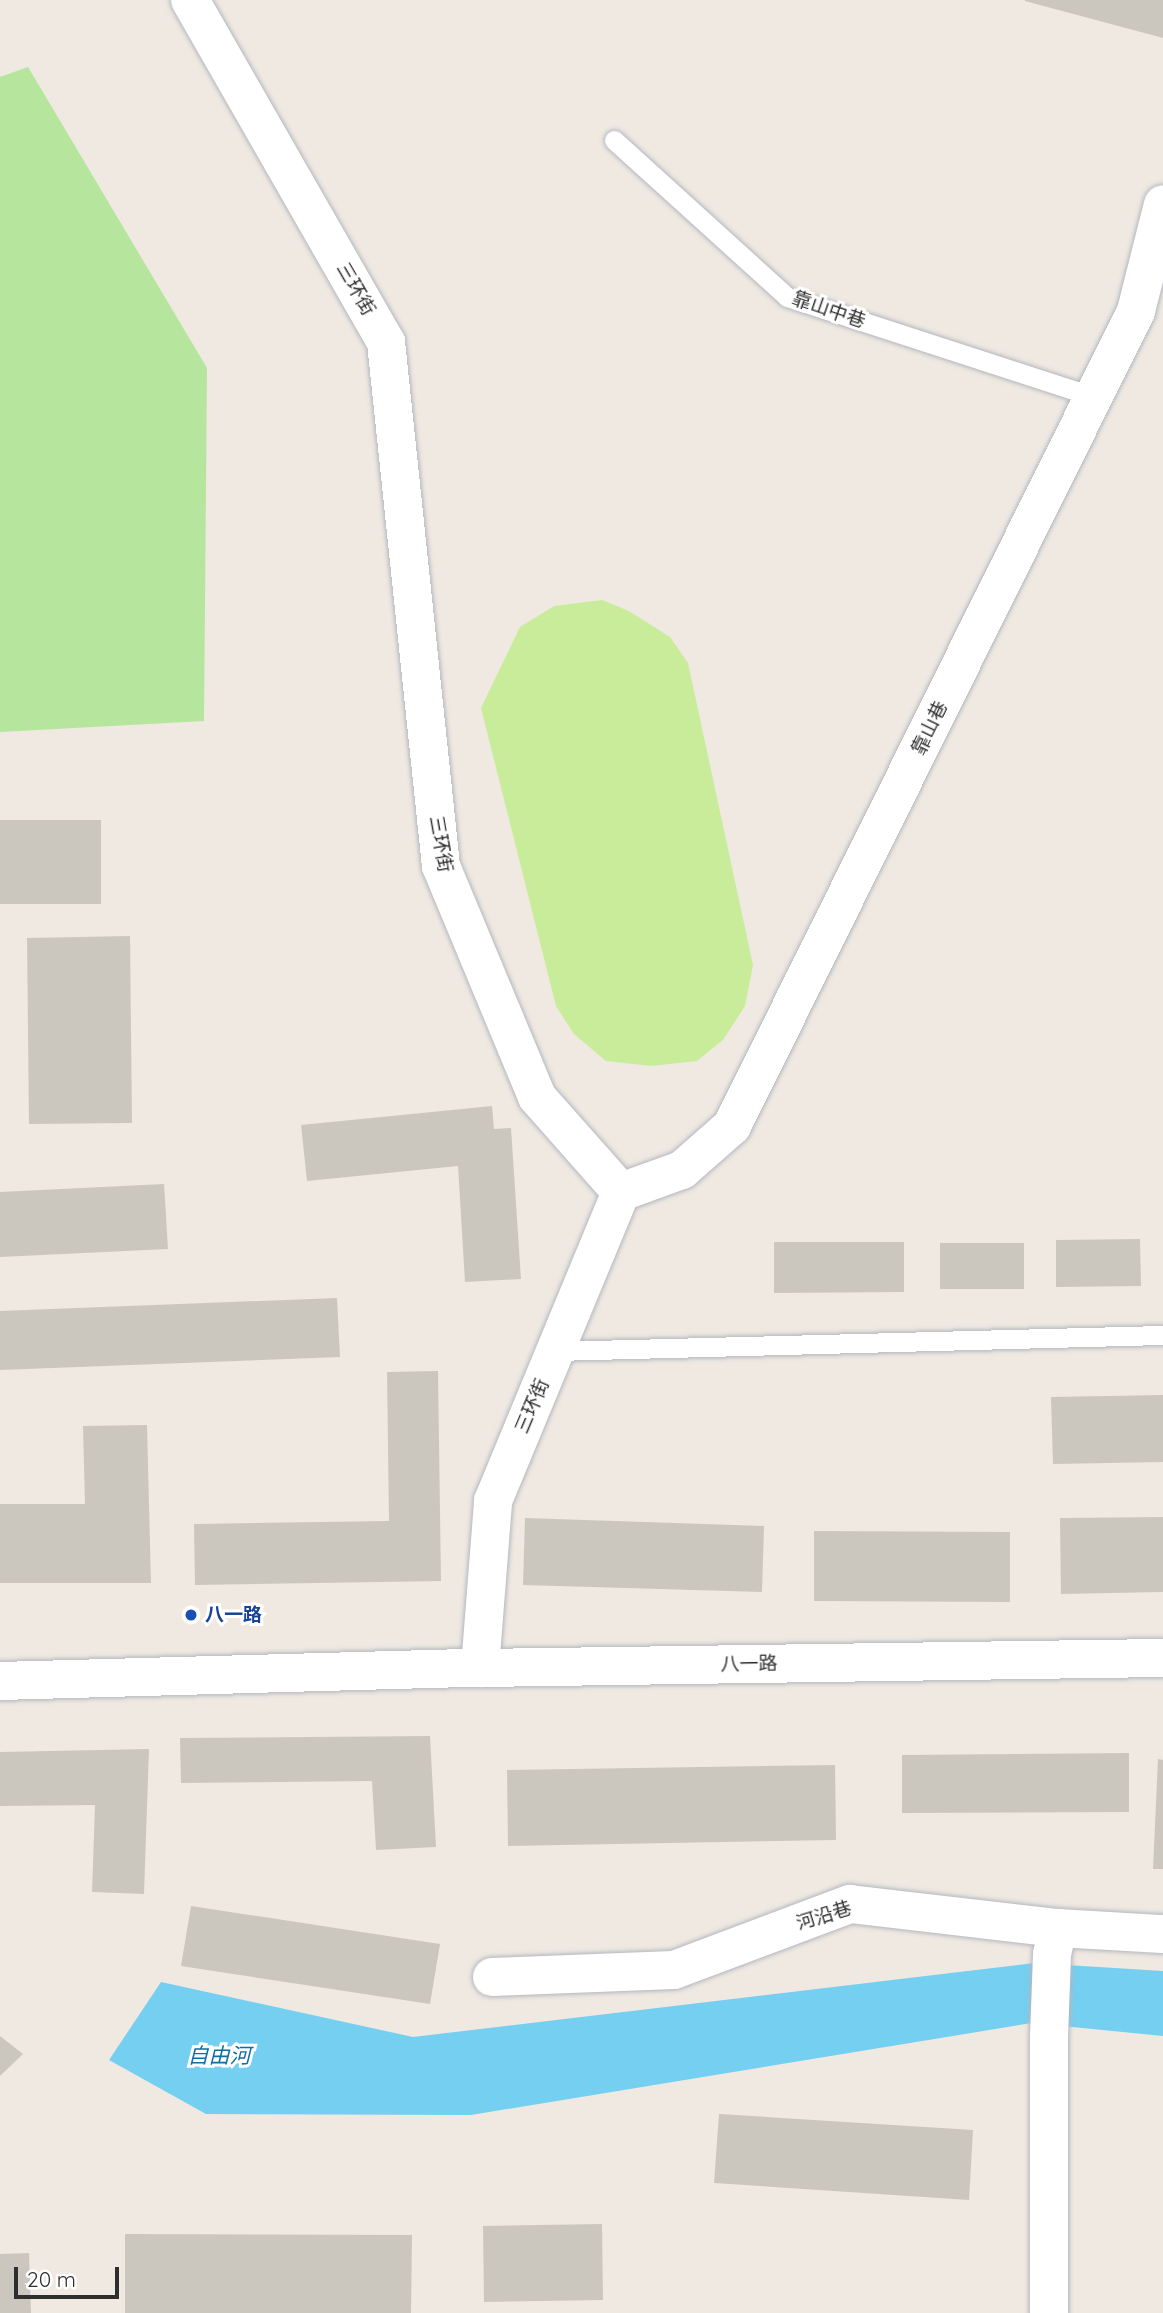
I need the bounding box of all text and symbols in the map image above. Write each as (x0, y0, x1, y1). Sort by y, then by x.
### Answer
street label: 三环街 (332, 259, 380, 319)
street label: 靠山中巷 (789, 287, 869, 333)
street label: 靠山巷 (907, 697, 953, 759)
street label: 三环街 (425, 814, 457, 874)
street label: 三环街 (510, 1375, 554, 1437)
place label: 八一路 (205, 1604, 262, 1626)
marker: 八一路 (183, 1607, 199, 1623)
street label: 八一路 (720, 1652, 778, 1676)
street label: 河沿巷 (793, 1897, 855, 1935)
water label: 自由河 (188, 2042, 250, 2068)
scale bar (18, 2254, 122, 2298)
text: 20 m (27, 2266, 76, 2292)

